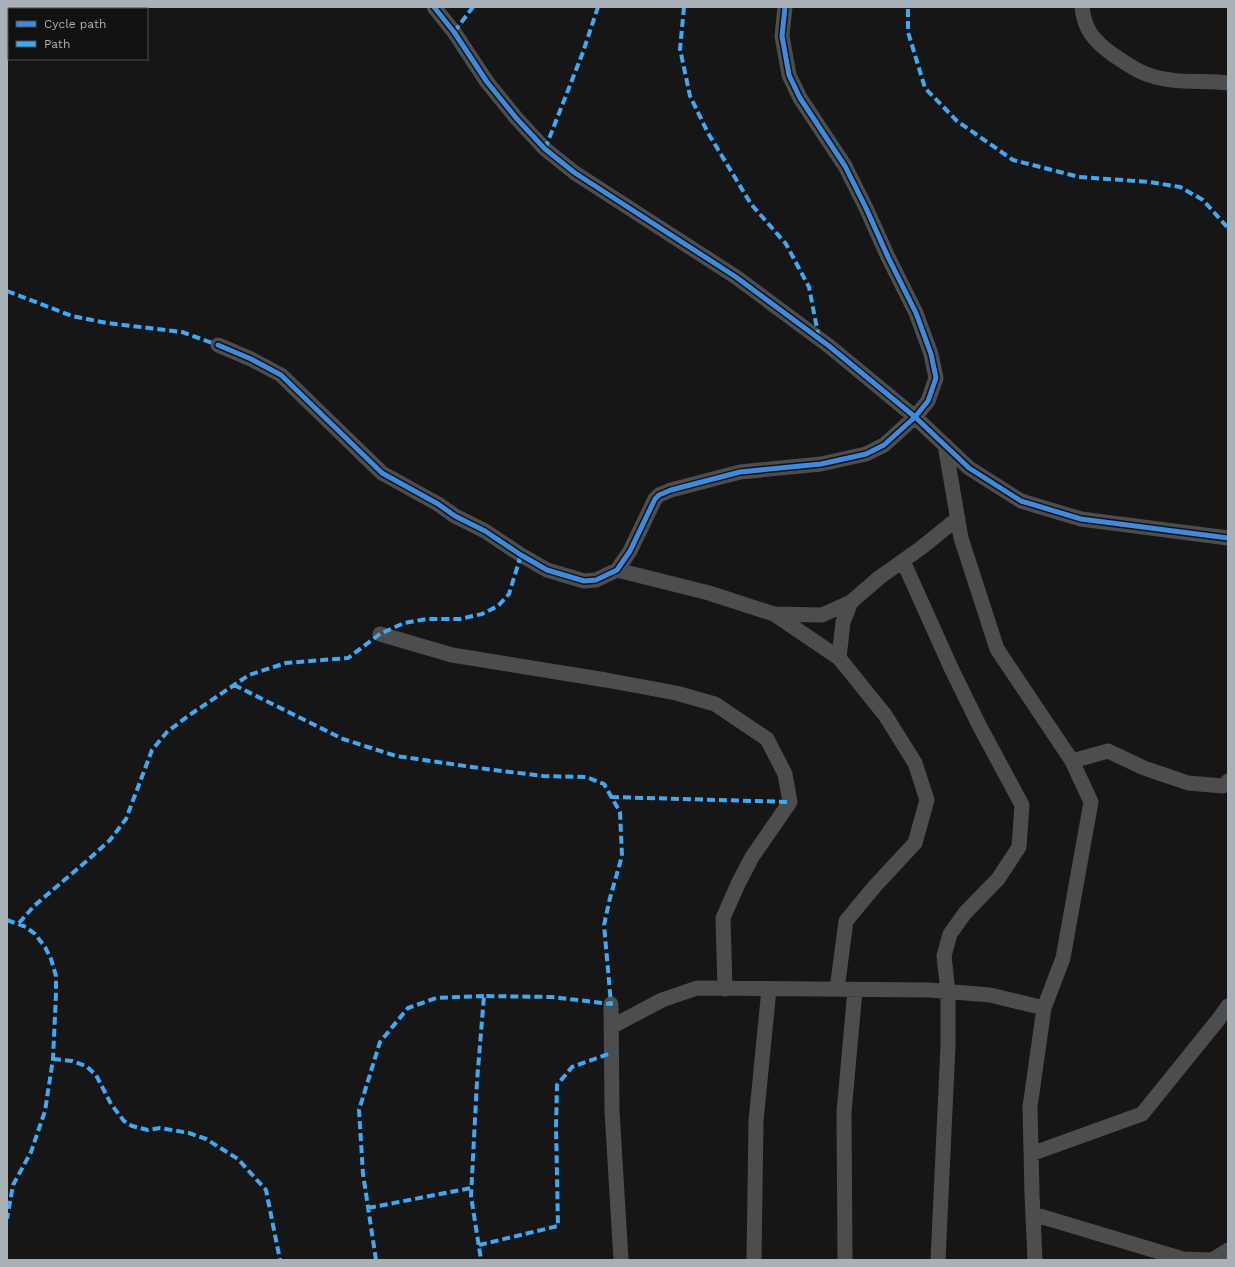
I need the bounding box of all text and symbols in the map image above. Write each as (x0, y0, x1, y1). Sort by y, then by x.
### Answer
legend (8, 8, 148, 60)
text: Cycle path (44, 17, 106, 31)
text: Path (44, 37, 70, 51)

